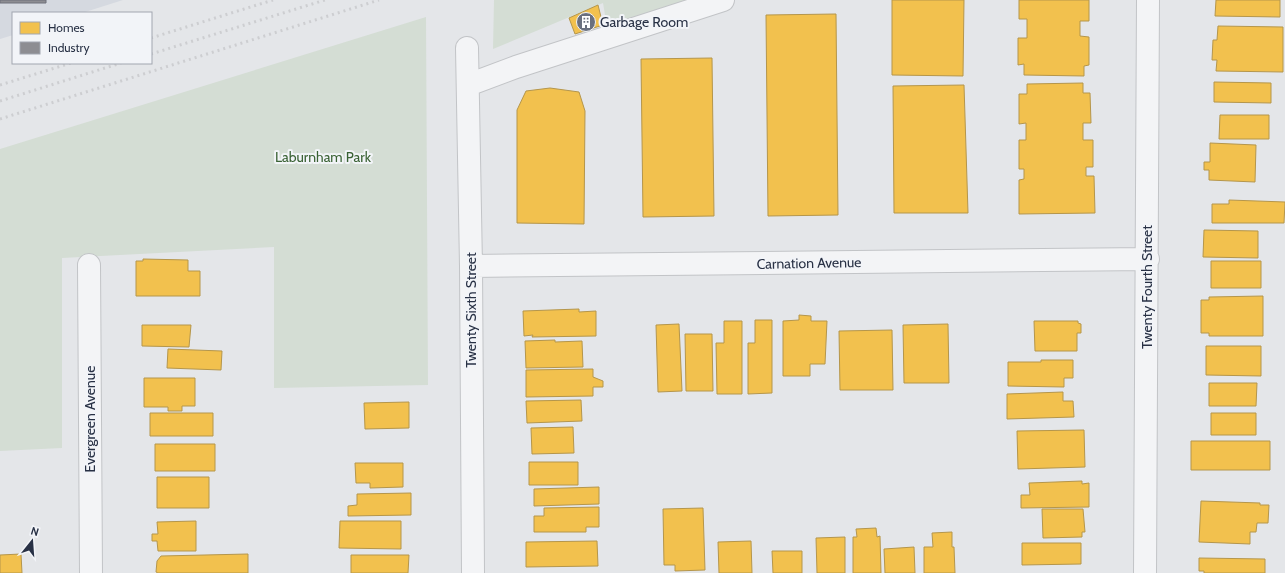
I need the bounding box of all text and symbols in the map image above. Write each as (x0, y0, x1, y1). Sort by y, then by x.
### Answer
building icon: Garbage Room (575, 11, 597, 33)
legend (12, 12, 152, 64)
place label: Garbage Room (600, 13, 688, 31)
text: Homes (48, 20, 85, 35)
text: Industry (48, 40, 89, 55)
park label: Laburnham Park (275, 148, 372, 166)
street label: Twenty Fourth Street (1138, 225, 1156, 349)
street label: Twenty Sixth Street (462, 252, 480, 368)
street label: Carnation Avenue (756, 253, 862, 273)
street label: Evergreen Avenue (81, 366, 99, 472)
north arrow (12, 521, 52, 561)
text: N (29, 524, 41, 539)

